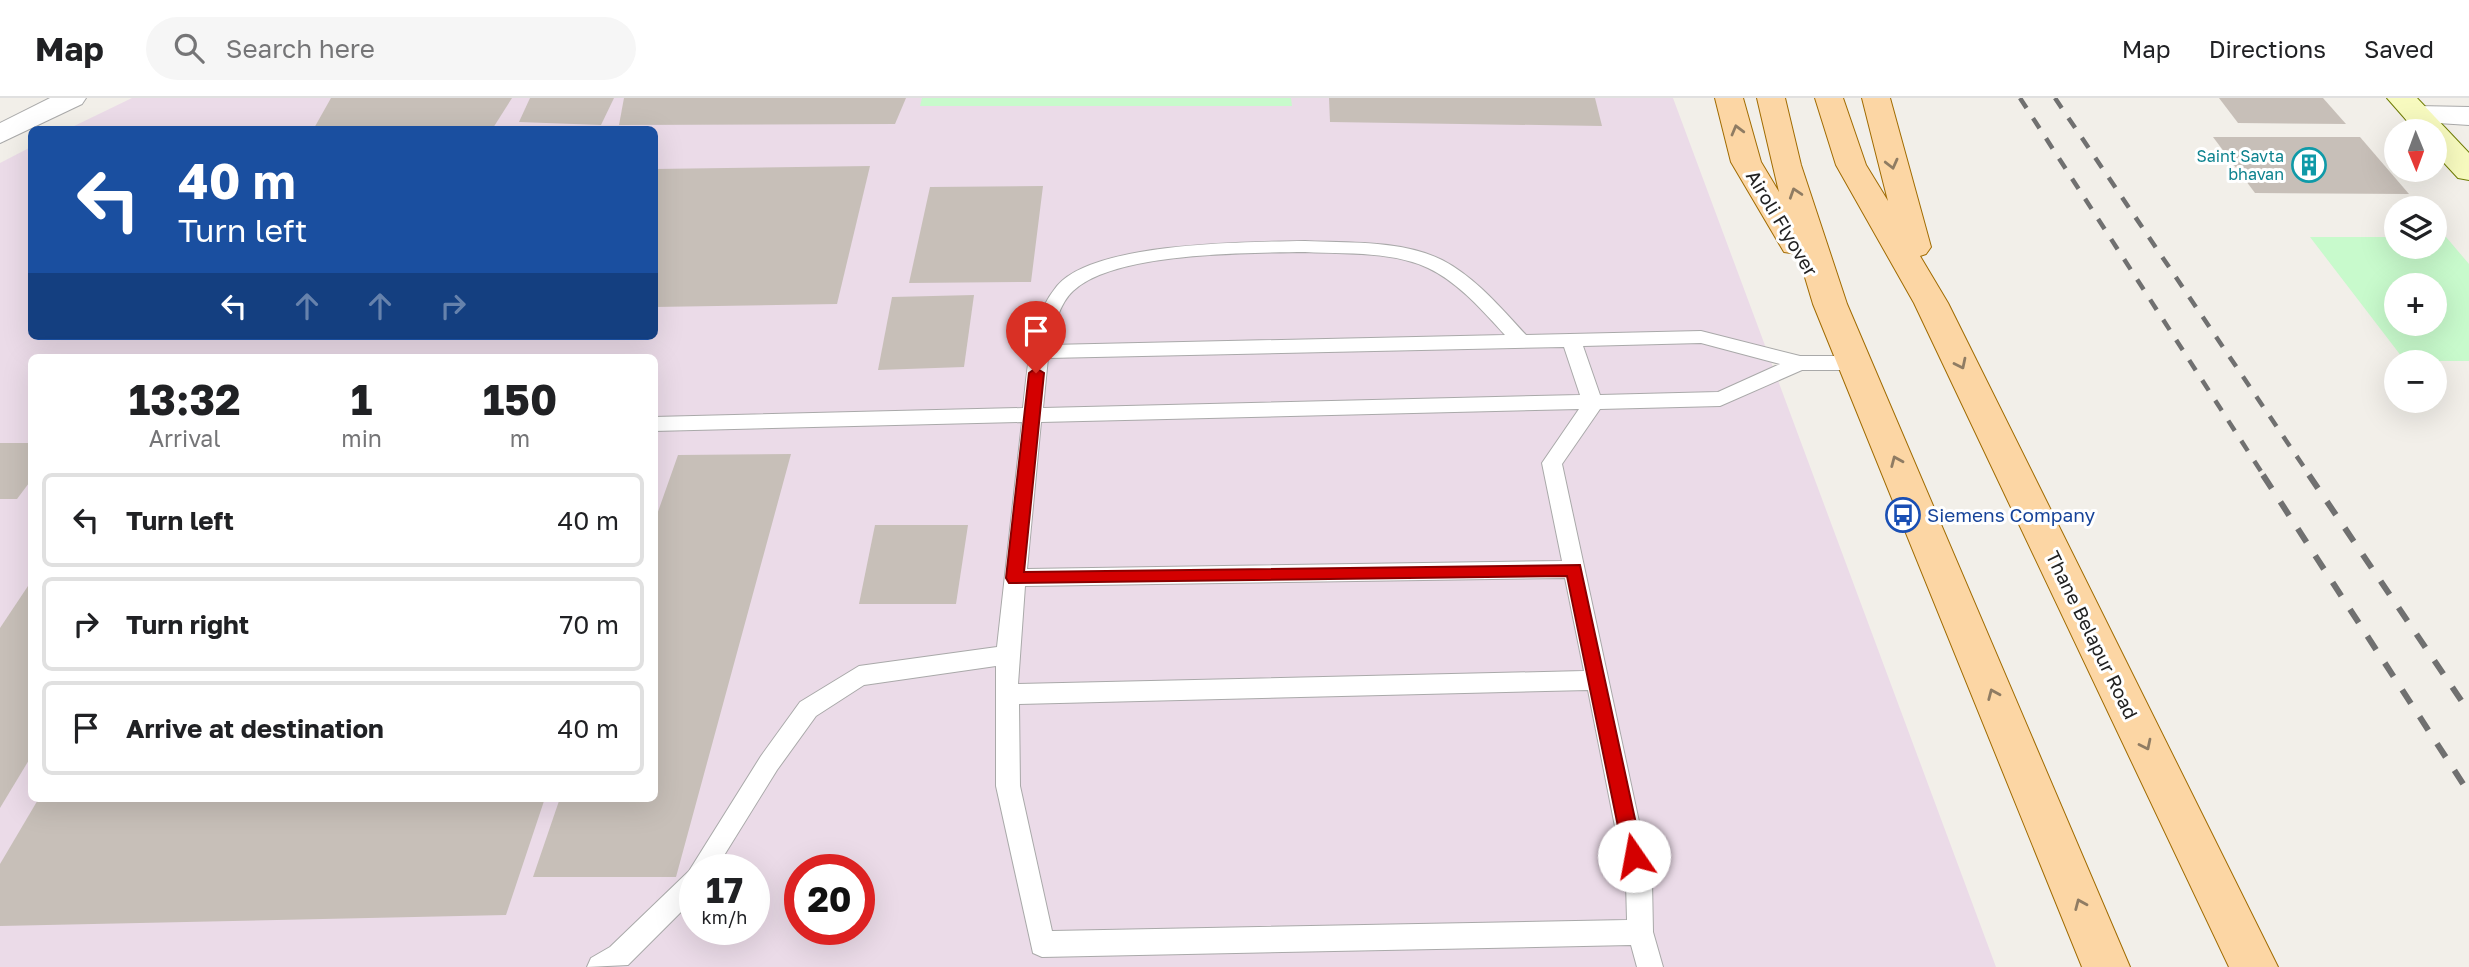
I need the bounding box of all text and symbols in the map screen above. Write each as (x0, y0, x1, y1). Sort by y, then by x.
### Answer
search box (146, 17, 636, 80)
text: Map (35, 29, 104, 68)
icon: search (170, 29, 208, 67)
text: Search here (226, 33, 375, 64)
text: Map (2122, 34, 2171, 63)
text: Directions (2209, 34, 2326, 63)
text: Saved (2364, 34, 2434, 63)
north arrow (2384, 119, 2446, 182)
map controls (2384, 119, 2447, 413)
one-way arrow (1731, 124, 1746, 136)
place label: Saint Savta bhavan (2197, 146, 2284, 184)
building icon: Saint Savta bhavan (2290, 146, 2328, 184)
text: 40 m (178, 151, 296, 210)
icon: left (63, 154, 154, 245)
one-way arrow (1884, 158, 1898, 170)
street label: Airoli Flyover (1742, 166, 1823, 280)
one-way arrow (1788, 187, 1803, 199)
button: layers (2384, 196, 2447, 259)
text: Turn left (178, 211, 307, 249)
button: + (2384, 273, 2447, 336)
icon: left (215, 287, 253, 325)
icon: ahead (288, 287, 326, 325)
icon: ahead (361, 287, 399, 325)
icon: right (434, 287, 472, 325)
pin (1006, 301, 1066, 373)
icon: arrive (1017, 312, 1055, 350)
button: − (2384, 350, 2447, 413)
one-way arrow (1953, 357, 1967, 369)
text: 13:32 (129, 374, 241, 424)
text: 1 (351, 374, 373, 424)
text: 150 (483, 374, 557, 424)
text: Arrival (149, 424, 221, 452)
text: min (341, 424, 382, 452)
text: m (510, 424, 530, 452)
one-way arrow (1890, 456, 1904, 468)
bus stop icon: Siemens Company (1884, 496, 1922, 534)
icon: left (67, 501, 105, 539)
place label: Siemens Company (1927, 503, 2095, 526)
text: Turn left (126, 505, 234, 536)
text: 40 m (558, 505, 619, 536)
street label: Thane Belapur Road (2042, 547, 2143, 723)
icon: right (67, 605, 105, 643)
text: Turn right (126, 609, 249, 640)
text: 70 m (560, 609, 619, 640)
one-way arrow (1987, 689, 2001, 701)
icon: arrive (67, 709, 105, 747)
text: Arrive at destination (126, 713, 384, 744)
text: 40 m (558, 713, 619, 744)
one-way arrow (2138, 738, 2152, 750)
position arrow (1597, 819, 1671, 893)
speed limit sign: 20 (784, 854, 875, 945)
text: 17 (706, 869, 743, 911)
one-way arrow (2074, 899, 2088, 911)
text: km/h (702, 906, 747, 928)

